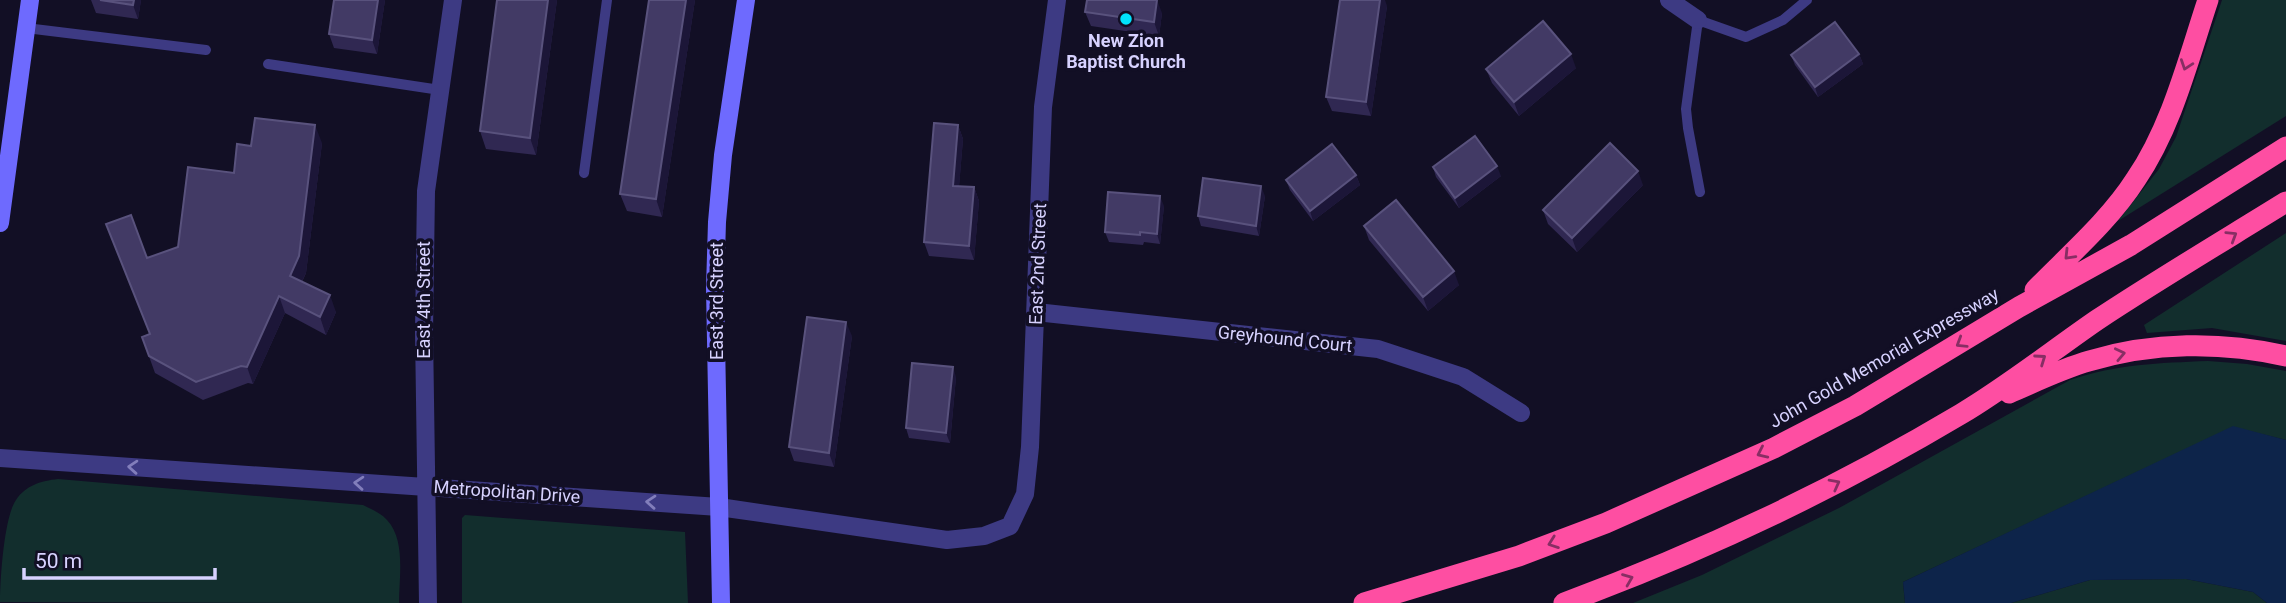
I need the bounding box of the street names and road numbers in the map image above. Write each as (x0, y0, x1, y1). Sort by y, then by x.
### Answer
street label: East 2nd Street (1025, 203, 1050, 325)
street label: East 4th Street (413, 241, 434, 359)
street label: East 3rd Street (706, 242, 727, 360)
street label: John Gold Memorial Expressway (1765, 283, 2003, 432)
street label: Greyhound Court (1217, 321, 1353, 356)
street label: Metropolitan Drive (433, 476, 581, 507)

